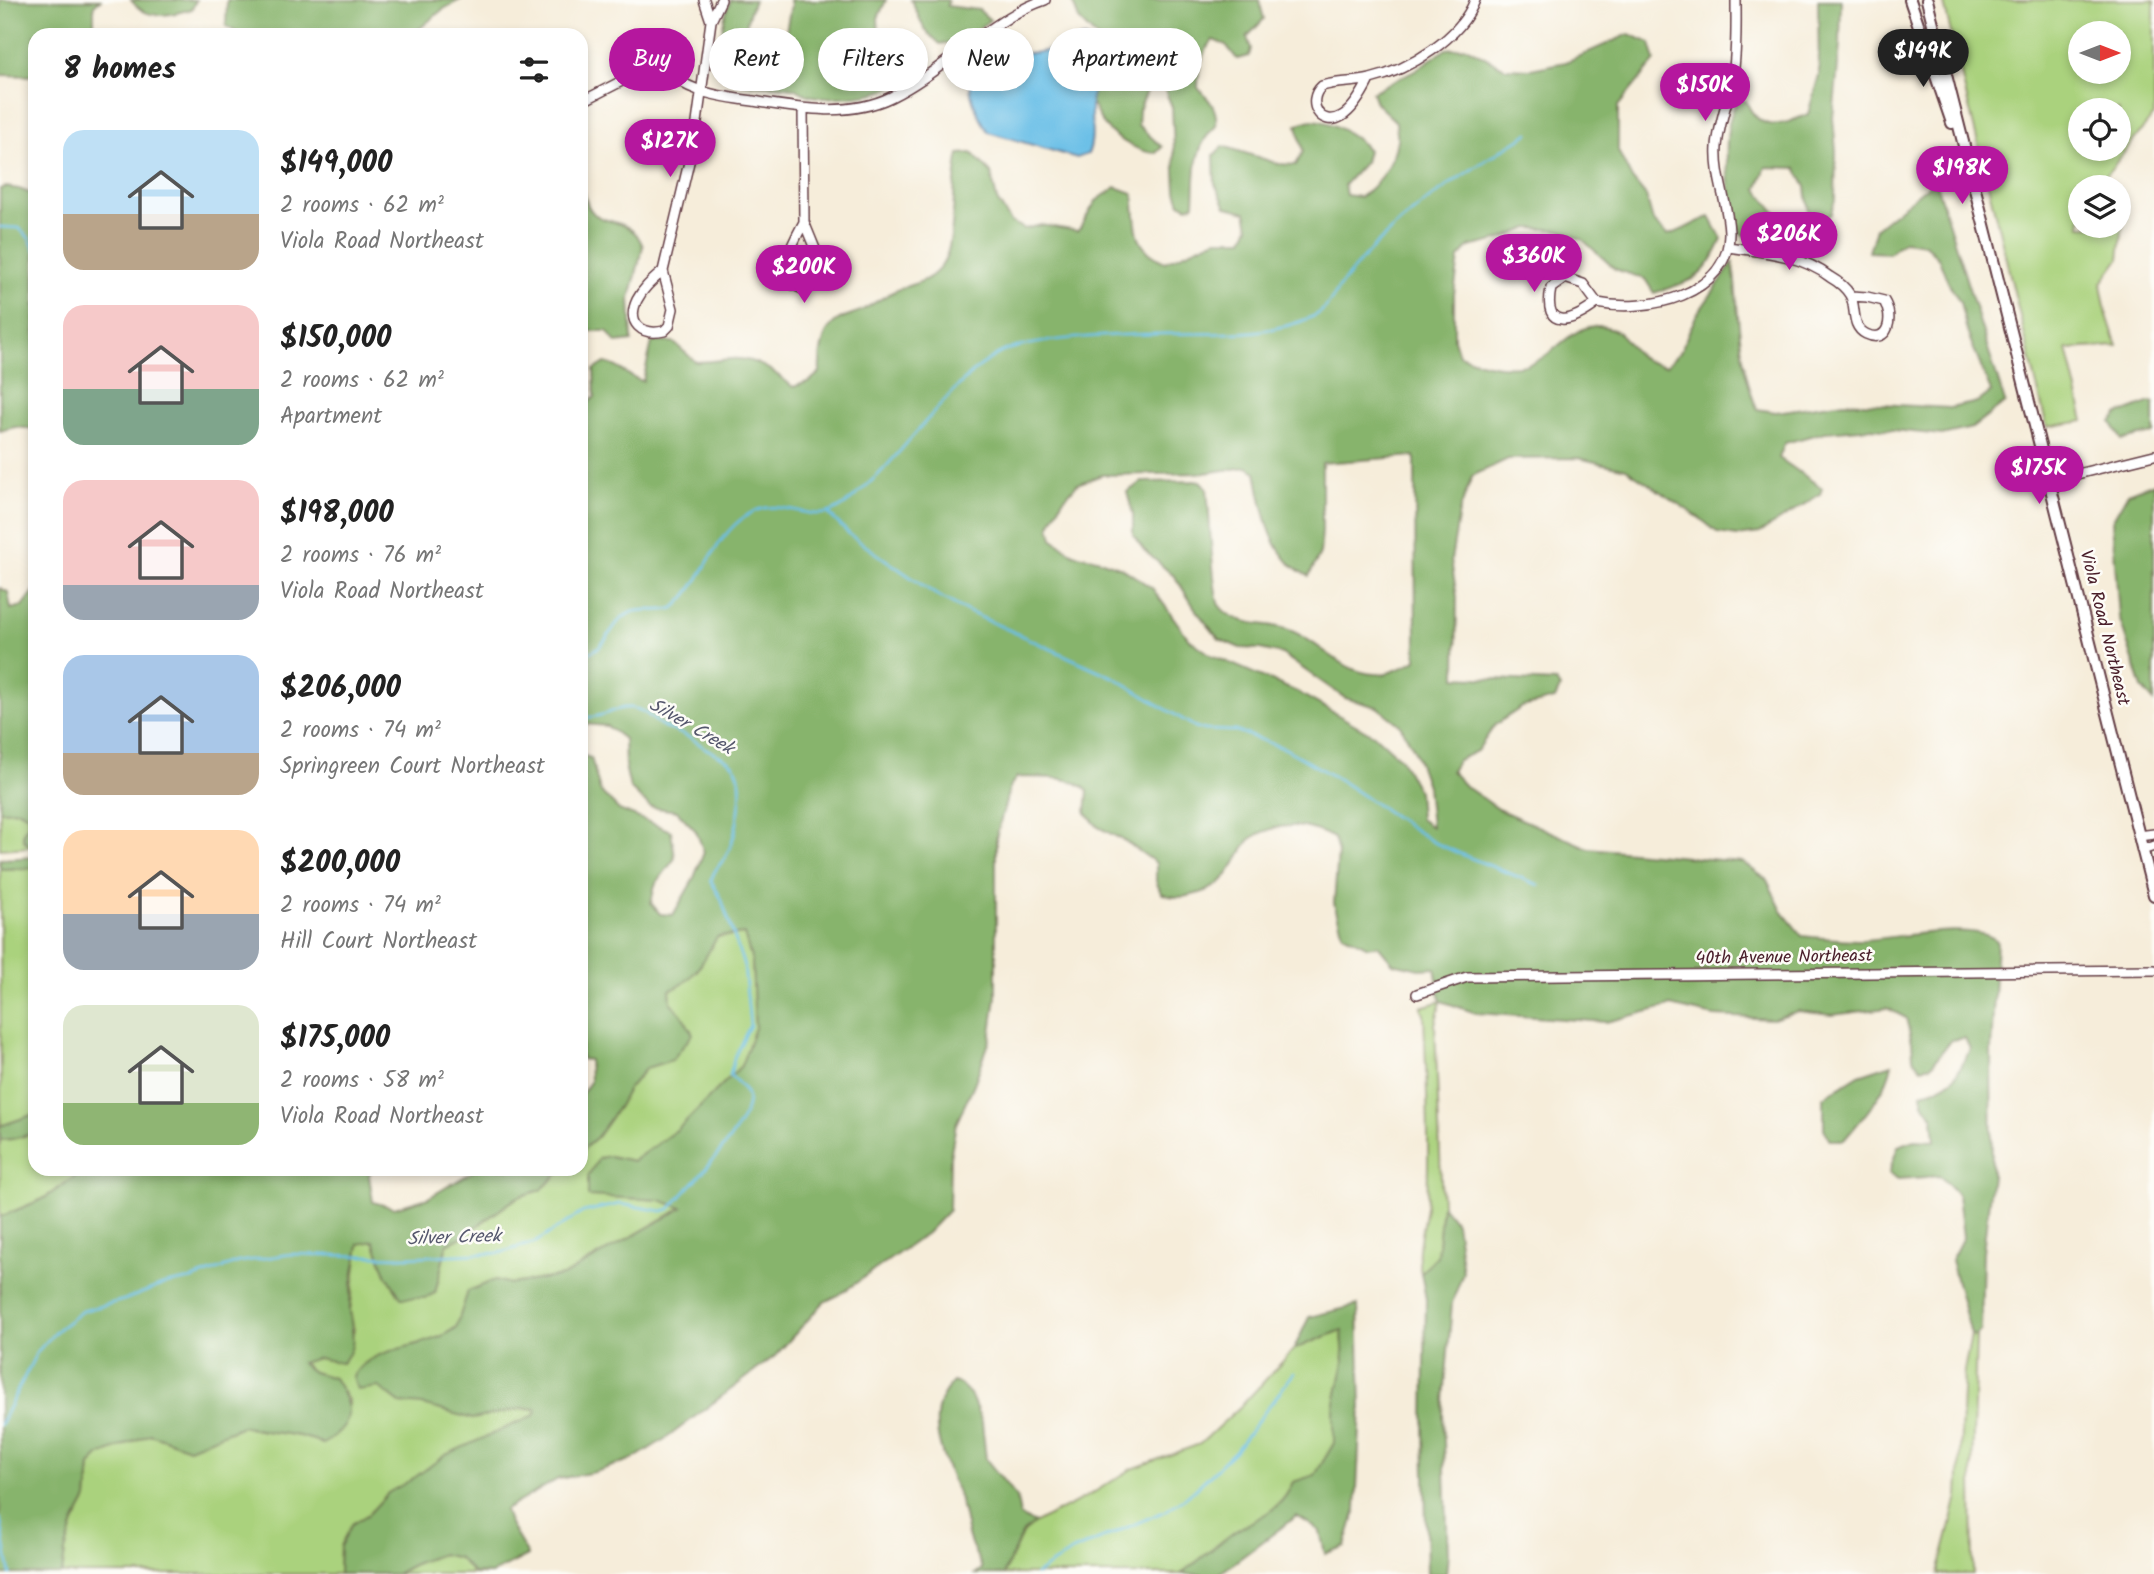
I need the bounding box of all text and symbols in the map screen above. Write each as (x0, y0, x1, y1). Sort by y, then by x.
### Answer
north arrow (2068, 21, 2132, 84)
map controls (2068, 21, 2131, 238)
chip: Buy (609, 28, 695, 91)
chip: Rent (709, 28, 804, 91)
chip: Filters (818, 28, 928, 91)
chip: New (942, 28, 1034, 91)
chip: Apartment (1048, 28, 1202, 91)
pin: $149K (1874, 29, 1972, 89)
text: $149K (1894, 34, 1952, 70)
text: 8 homes (63, 46, 176, 94)
icon: filters (515, 51, 553, 89)
pin: $150K (1656, 64, 1754, 123)
text: $150K (1676, 68, 1734, 104)
button: locate (2068, 98, 2131, 161)
pin: $127K (621, 120, 719, 179)
text: $127K (641, 124, 699, 160)
text: $149,000 (280, 140, 392, 188)
pin: $198K (1913, 146, 2011, 206)
text: $198K (1932, 151, 1992, 187)
icon: home (119, 158, 203, 242)
button: layers (2068, 175, 2131, 238)
text: 2 rooms · 62 m² (280, 188, 444, 224)
pin: $206K (1740, 212, 1838, 272)
text: $206K (1756, 217, 1822, 253)
text: Viola Road Northeast (280, 224, 484, 260)
pin: $360K (1485, 234, 1583, 294)
text: $360K (1502, 239, 1566, 275)
pin: $200K (755, 246, 853, 305)
text: $200K (772, 250, 836, 286)
text: $150,000 (280, 315, 391, 363)
icon: home (119, 333, 203, 417)
text: 2 rooms · 62 m² (280, 363, 444, 399)
text: Apartment (280, 399, 382, 435)
pin: $175K (1990, 447, 2088, 506)
text: $175K (2011, 451, 2067, 487)
text: $198,000 (280, 490, 394, 538)
icon: home (119, 508, 203, 592)
text: 2 rooms · 76 m² (280, 538, 441, 574)
street label: Viola Road Northeast (2071, 547, 2138, 710)
text: Viola Road Northeast (280, 574, 484, 610)
text: $206,000 (280, 665, 401, 713)
icon: home (119, 683, 203, 767)
water label: Silver Creek (643, 691, 742, 765)
text: 2 rooms · 74 m² (280, 713, 441, 749)
text: Springreen Court Northeast (280, 749, 545, 785)
text: $200,000 (280, 840, 400, 888)
icon: home (119, 858, 203, 942)
text: 2 rooms · 74 m² (280, 888, 441, 924)
text: Hill Court Northeast (280, 924, 477, 960)
street label: 40th Avenue Northeast (1695, 942, 1874, 974)
text: $175,000 (280, 1015, 390, 1063)
icon: home (119, 1033, 203, 1117)
text: 2 rooms · 58 m² (280, 1063, 444, 1099)
text: Viola Road Northeast (280, 1099, 484, 1135)
water label: Silver Creek (407, 1221, 504, 1255)

